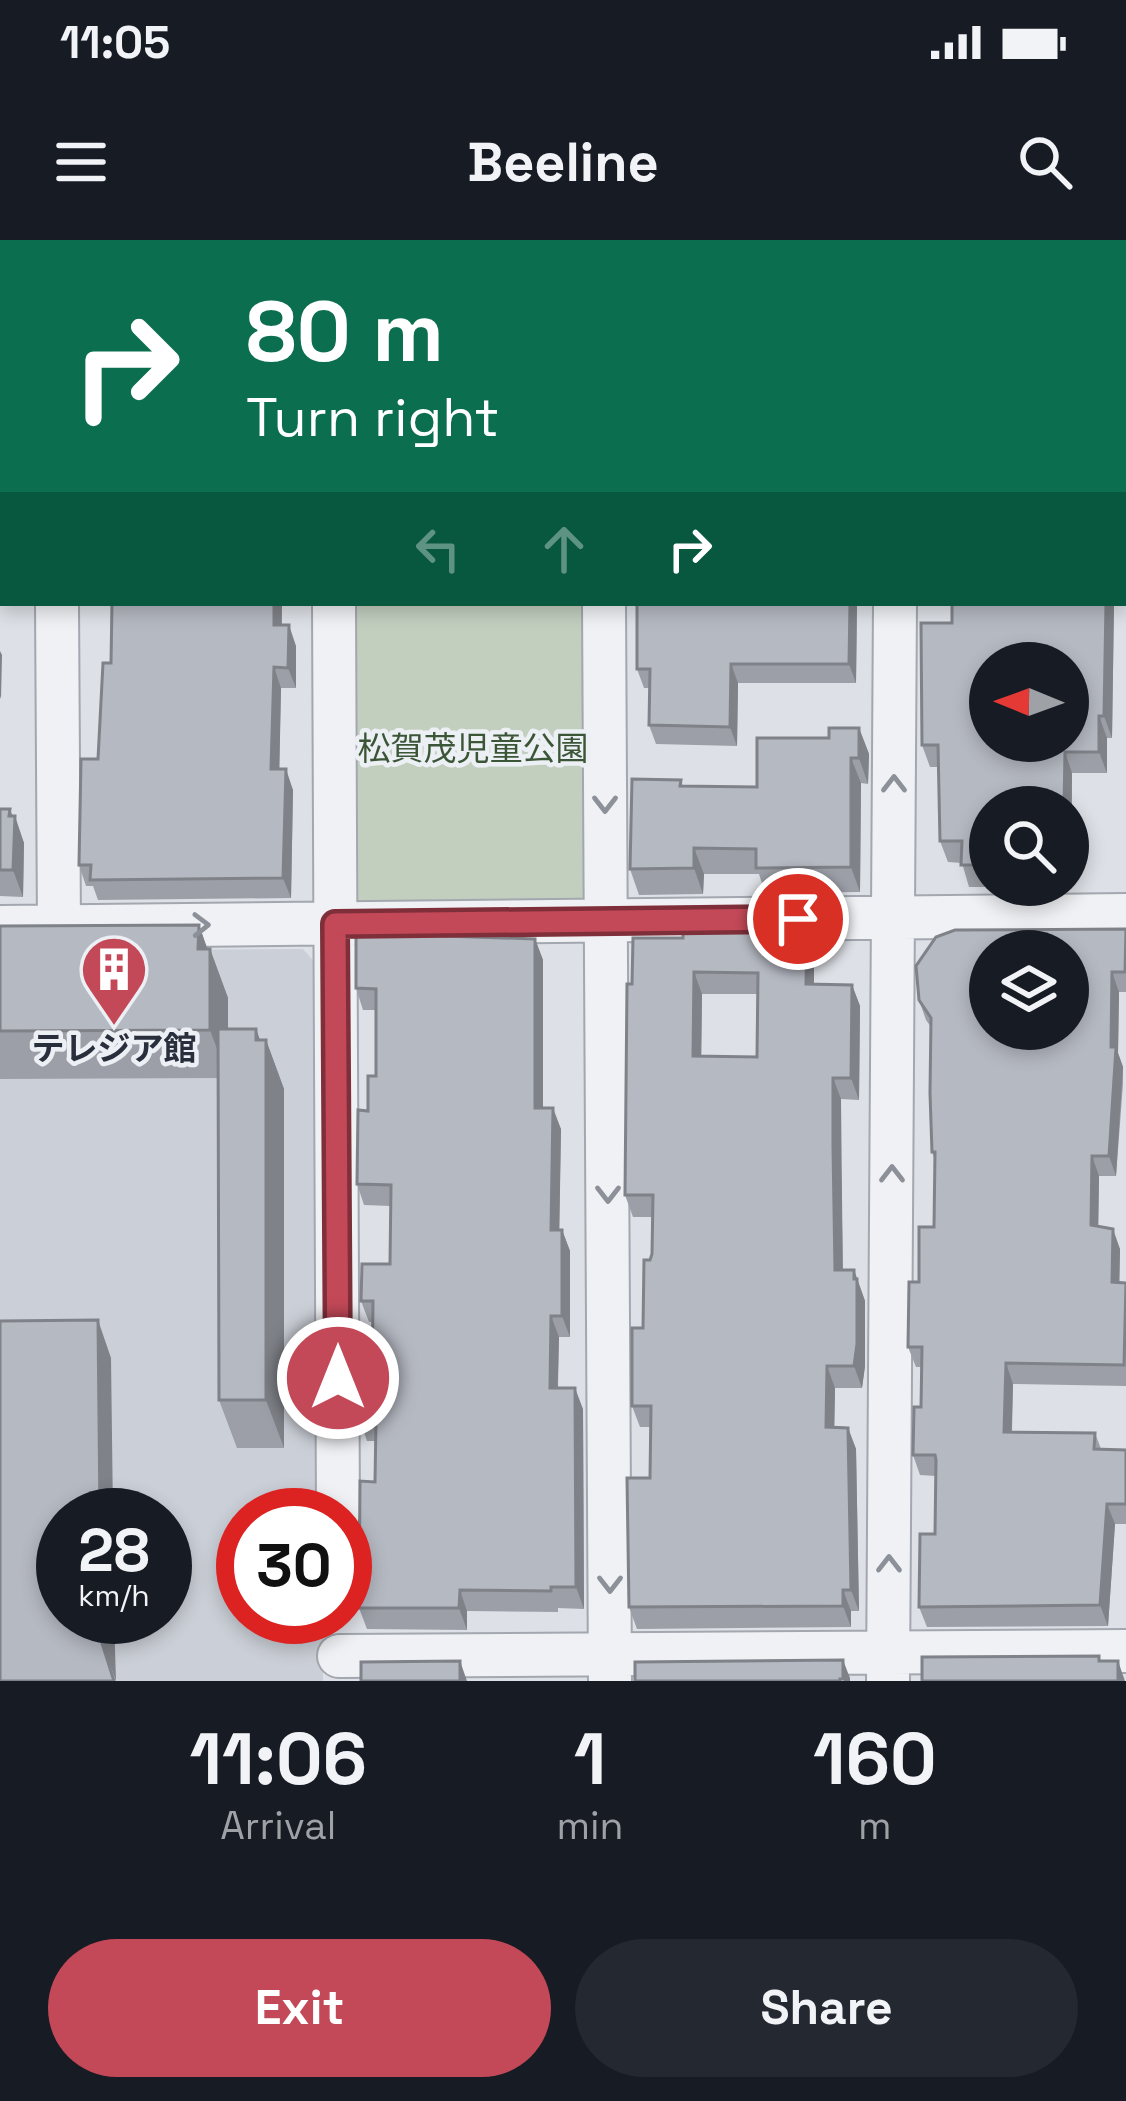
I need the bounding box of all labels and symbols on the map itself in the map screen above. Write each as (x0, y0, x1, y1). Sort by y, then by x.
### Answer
north arrow (969, 642, 1089, 762)
park label: 松賀茂児童公園 (358, 728, 589, 770)
one-way arrow (881, 774, 907, 792)
one-way arrow (592, 795, 618, 814)
pin (747, 868, 849, 970)
one-way arrow (193, 912, 211, 938)
building icon: テレジア館 (79, 934, 149, 1028)
place label: テレジア館 (32, 1028, 197, 1070)
one-way arrow (879, 1164, 905, 1182)
one-way arrow (594, 1185, 620, 1204)
position arrow (275, 1315, 401, 1441)
speed limit sign: 30 (216, 1488, 372, 1644)
one-way arrow (876, 1554, 902, 1572)
one-way arrow (597, 1576, 623, 1594)

